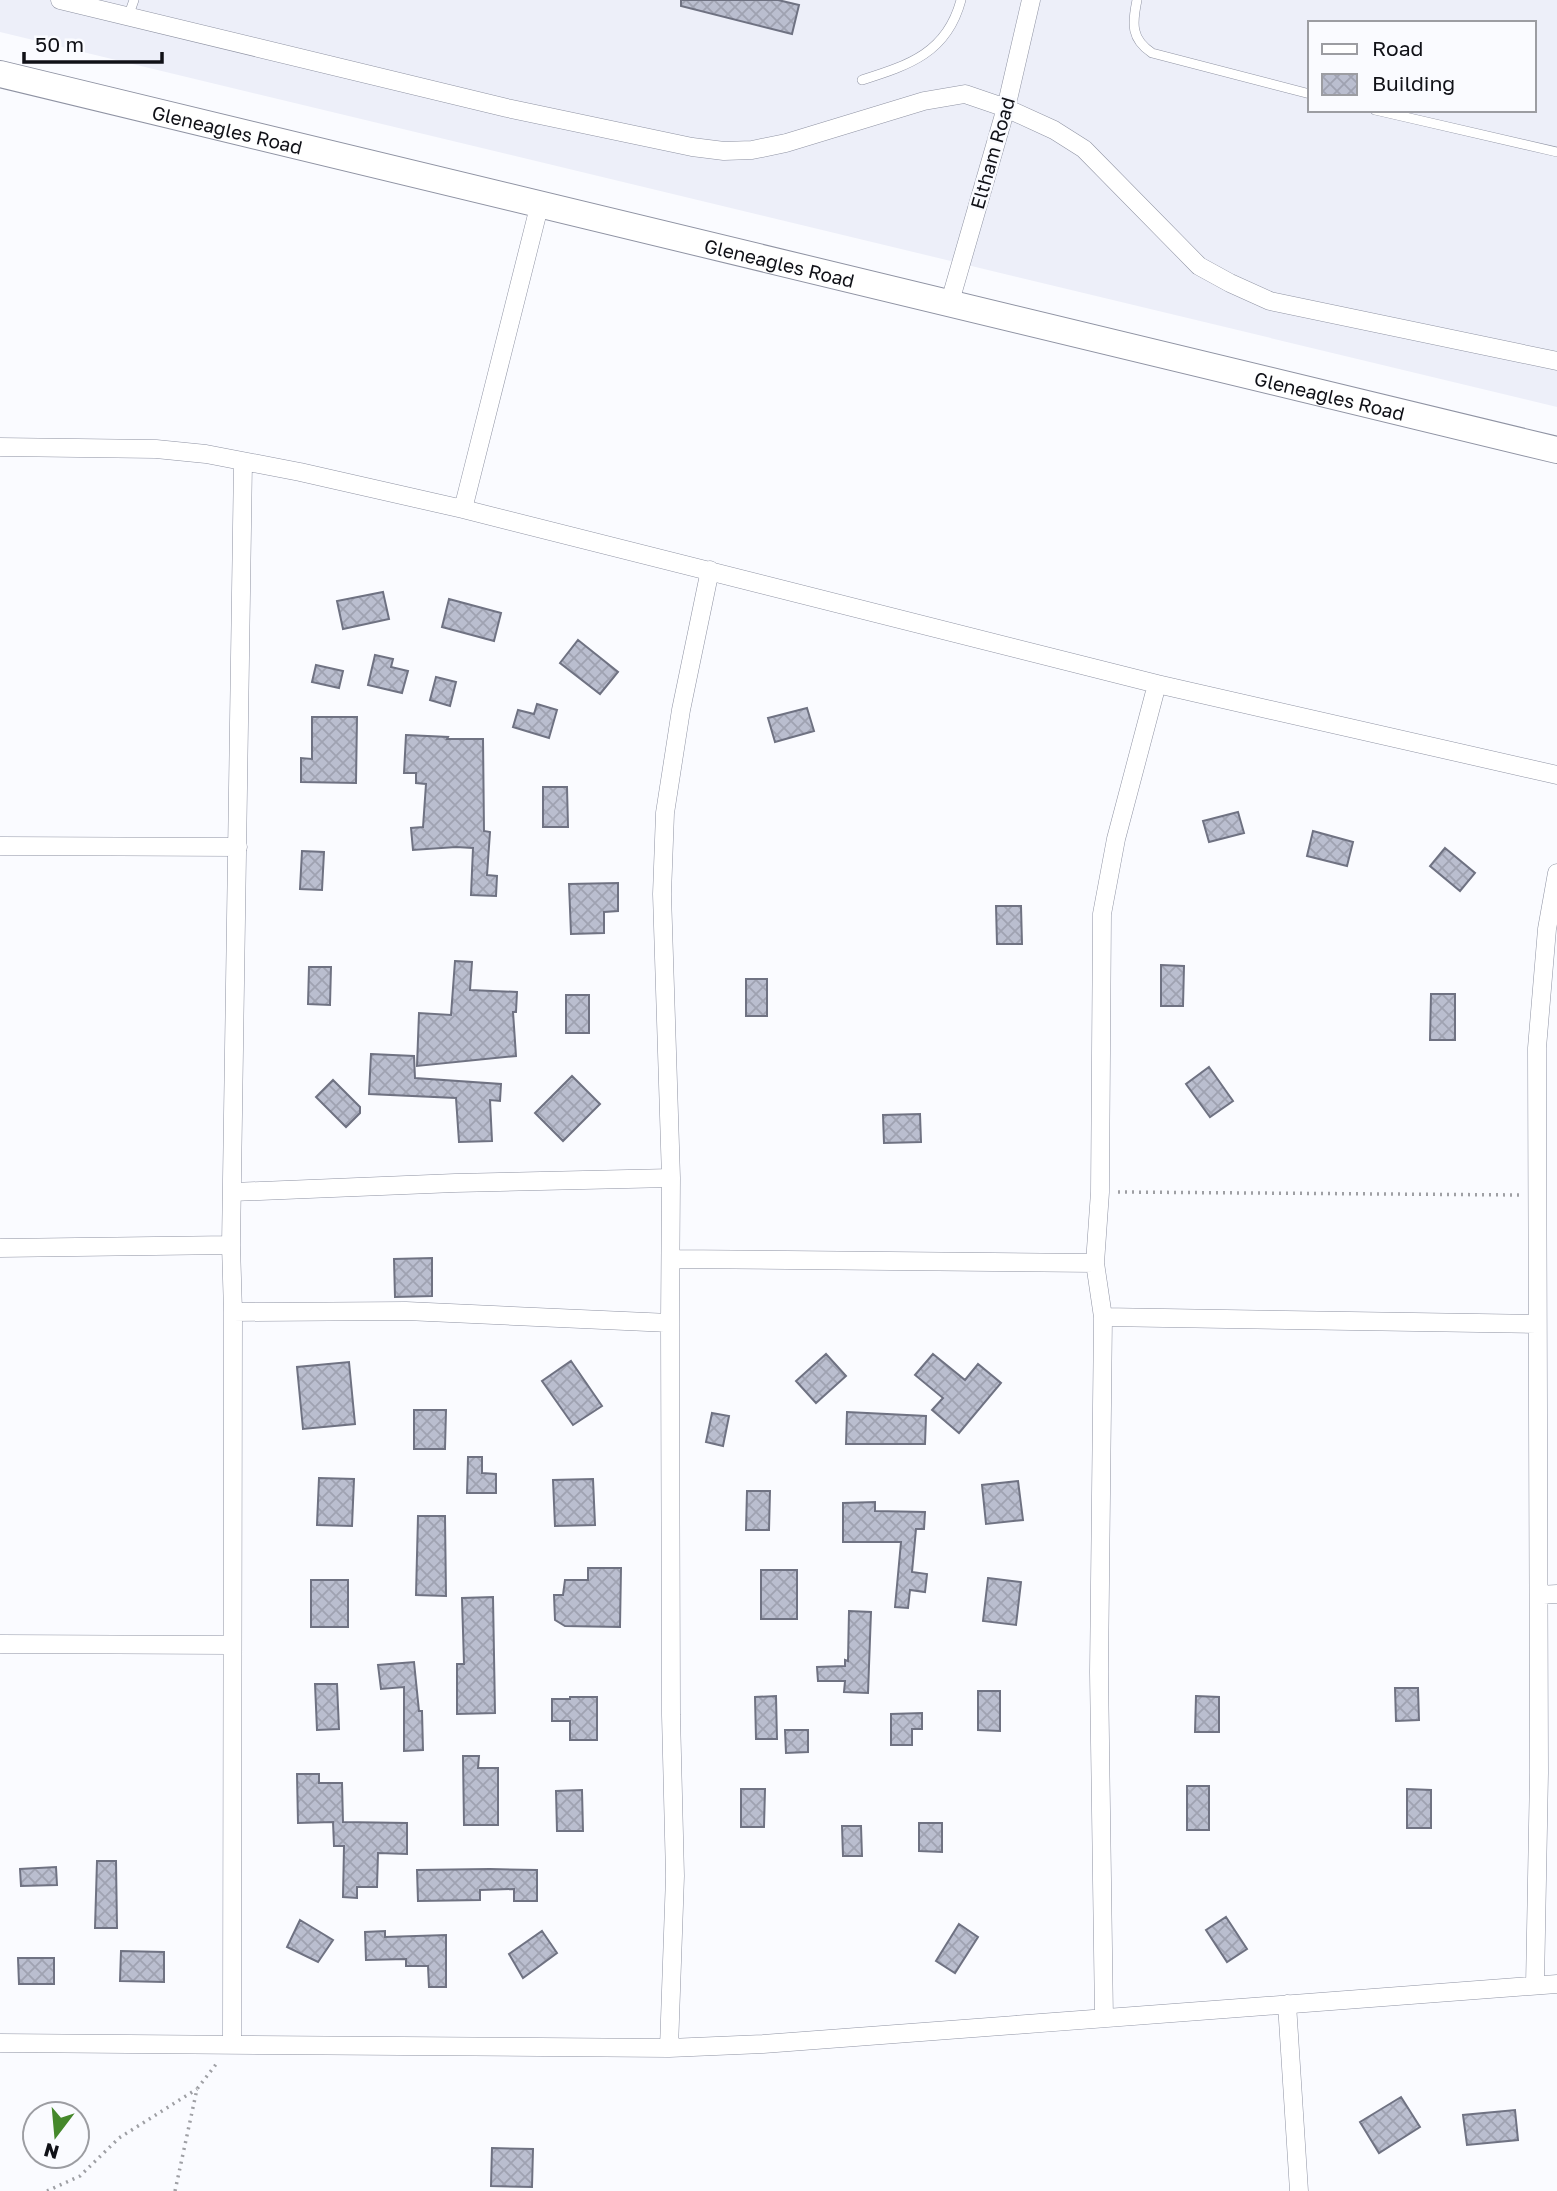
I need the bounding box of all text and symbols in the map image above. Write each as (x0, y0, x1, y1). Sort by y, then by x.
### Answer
scale bar (24, 21, 163, 65)
legend (1308, 21, 1536, 112)
text: 50 m (35, 31, 84, 57)
text: Road (1372, 35, 1423, 61)
text: Building (1372, 70, 1455, 96)
street label: Eltham Road (965, 94, 1019, 212)
street label: Gleneagles Road (150, 100, 305, 158)
street label: Gleneagles Road (702, 233, 857, 291)
street label: Gleneagles Road (1252, 366, 1407, 424)
north arrow (21, 2100, 91, 2170)
text: N (41, 2139, 61, 2165)

